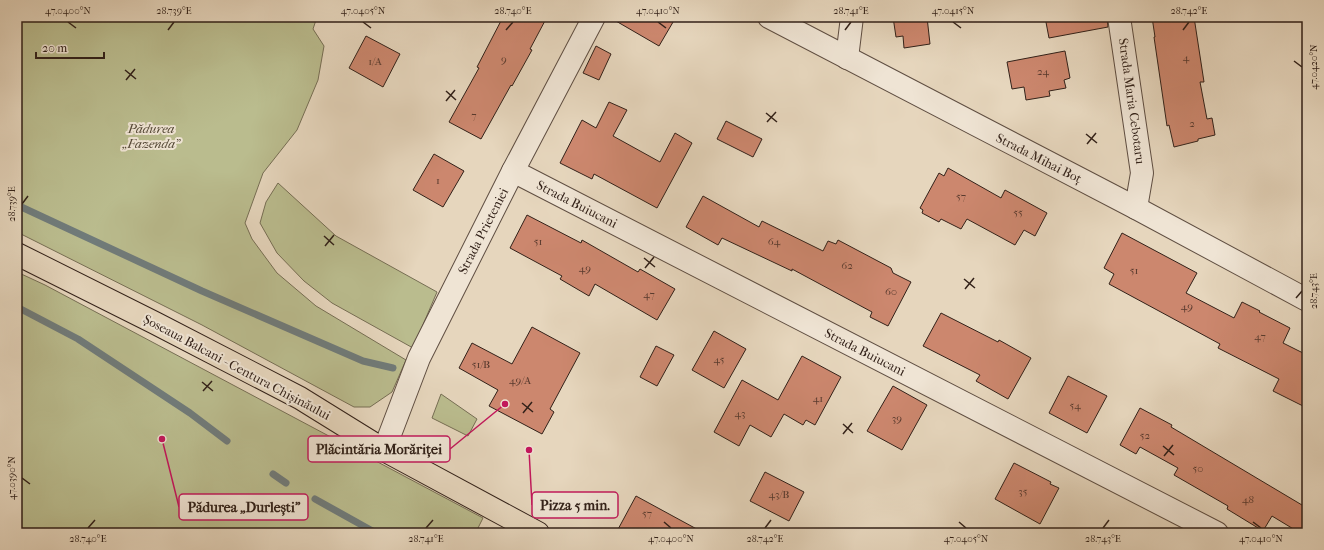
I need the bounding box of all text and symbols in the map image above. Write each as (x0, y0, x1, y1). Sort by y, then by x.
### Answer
text: 47.0400°N (45, 5, 91, 17)
text: 28.739°E (156, 5, 192, 17)
text: 47.0405°N (341, 5, 386, 17)
text: 28.740°E (494, 5, 532, 17)
text: 47.0410°N (636, 5, 680, 17)
text: 28.741°E (833, 5, 869, 17)
text: 47.0415°N (932, 5, 975, 17)
text: 28.742°E (1171, 5, 1207, 17)
scale bar (36, 34, 104, 60)
street label: Strada Maria Cebotaru (1116, 37, 1148, 166)
text: 20 m (42, 41, 67, 55)
text: 47.0420°N (1308, 44, 1320, 90)
house number: 4 (1183, 51, 1190, 64)
house number: 9 (501, 53, 507, 66)
house number: 1/A (368, 55, 383, 68)
house number: 24 (1037, 65, 1050, 78)
house number: 7 (471, 109, 477, 122)
house number: 2 (1189, 117, 1195, 130)
park label: Pădurea „Fazenda” (121, 121, 181, 151)
street label: Strada Mihai Boț (994, 130, 1085, 186)
house number: 1 (436, 174, 440, 187)
street label: Strada Buiucani (534, 177, 620, 231)
street label: Strada Prieteniei (455, 185, 511, 277)
text: 28.739°E (6, 186, 18, 222)
house number: 57 (956, 190, 966, 203)
house number: 55 (1013, 206, 1023, 219)
house number: 51 (534, 235, 542, 248)
house number: 64 (768, 235, 781, 248)
house number: 62 (841, 259, 853, 272)
house number: 49 (579, 262, 591, 275)
house number: 51 (1130, 264, 1138, 277)
text: 28.743°E (1308, 273, 1320, 309)
house number: 60 (885, 285, 897, 298)
house number: 47 (643, 288, 655, 301)
house number: 49 (1181, 300, 1193, 313)
street label: Șoseaua Balcani - Centura Chișinăului (141, 311, 333, 423)
street label: Strada Buiucani (822, 325, 908, 379)
house number: 47 (1254, 330, 1266, 343)
house number: 45 (714, 353, 725, 366)
house number: 51/B (472, 358, 490, 371)
house number: 49/A (509, 374, 532, 387)
house number: 41 (813, 392, 823, 405)
house number: 54 (1069, 399, 1081, 412)
house number: 43 (734, 407, 746, 420)
house number: 39 (892, 412, 902, 425)
house number: 52 (1140, 429, 1151, 442)
callout: Plăcintăria Morăriței (308, 436, 450, 462)
text: Plăcintăria Morăriței (316, 441, 443, 458)
text: 47.0390°N (6, 456, 18, 500)
house number: 50 (1193, 462, 1203, 475)
house number: 35 (1018, 485, 1028, 498)
house number: 43/B (769, 488, 789, 501)
callout: Pizza 5 min. (532, 492, 618, 518)
house number: 48 (1242, 493, 1254, 506)
callout: Pădurea „Durlești” (179, 494, 308, 520)
text: Pizza 5 min. (540, 497, 610, 514)
text: Pădurea „Durlești” (188, 499, 301, 516)
house number: 57 (642, 507, 652, 520)
text: 28.740°E (69, 533, 107, 545)
text: 28.741°E (408, 533, 444, 545)
text: 47.0400°N (648, 533, 694, 545)
text: 28.742°E (747, 533, 783, 545)
text: 47.0405°N (944, 533, 989, 545)
text: 28.743°E (1085, 533, 1121, 545)
text: 47.0410°N (1239, 533, 1283, 545)

